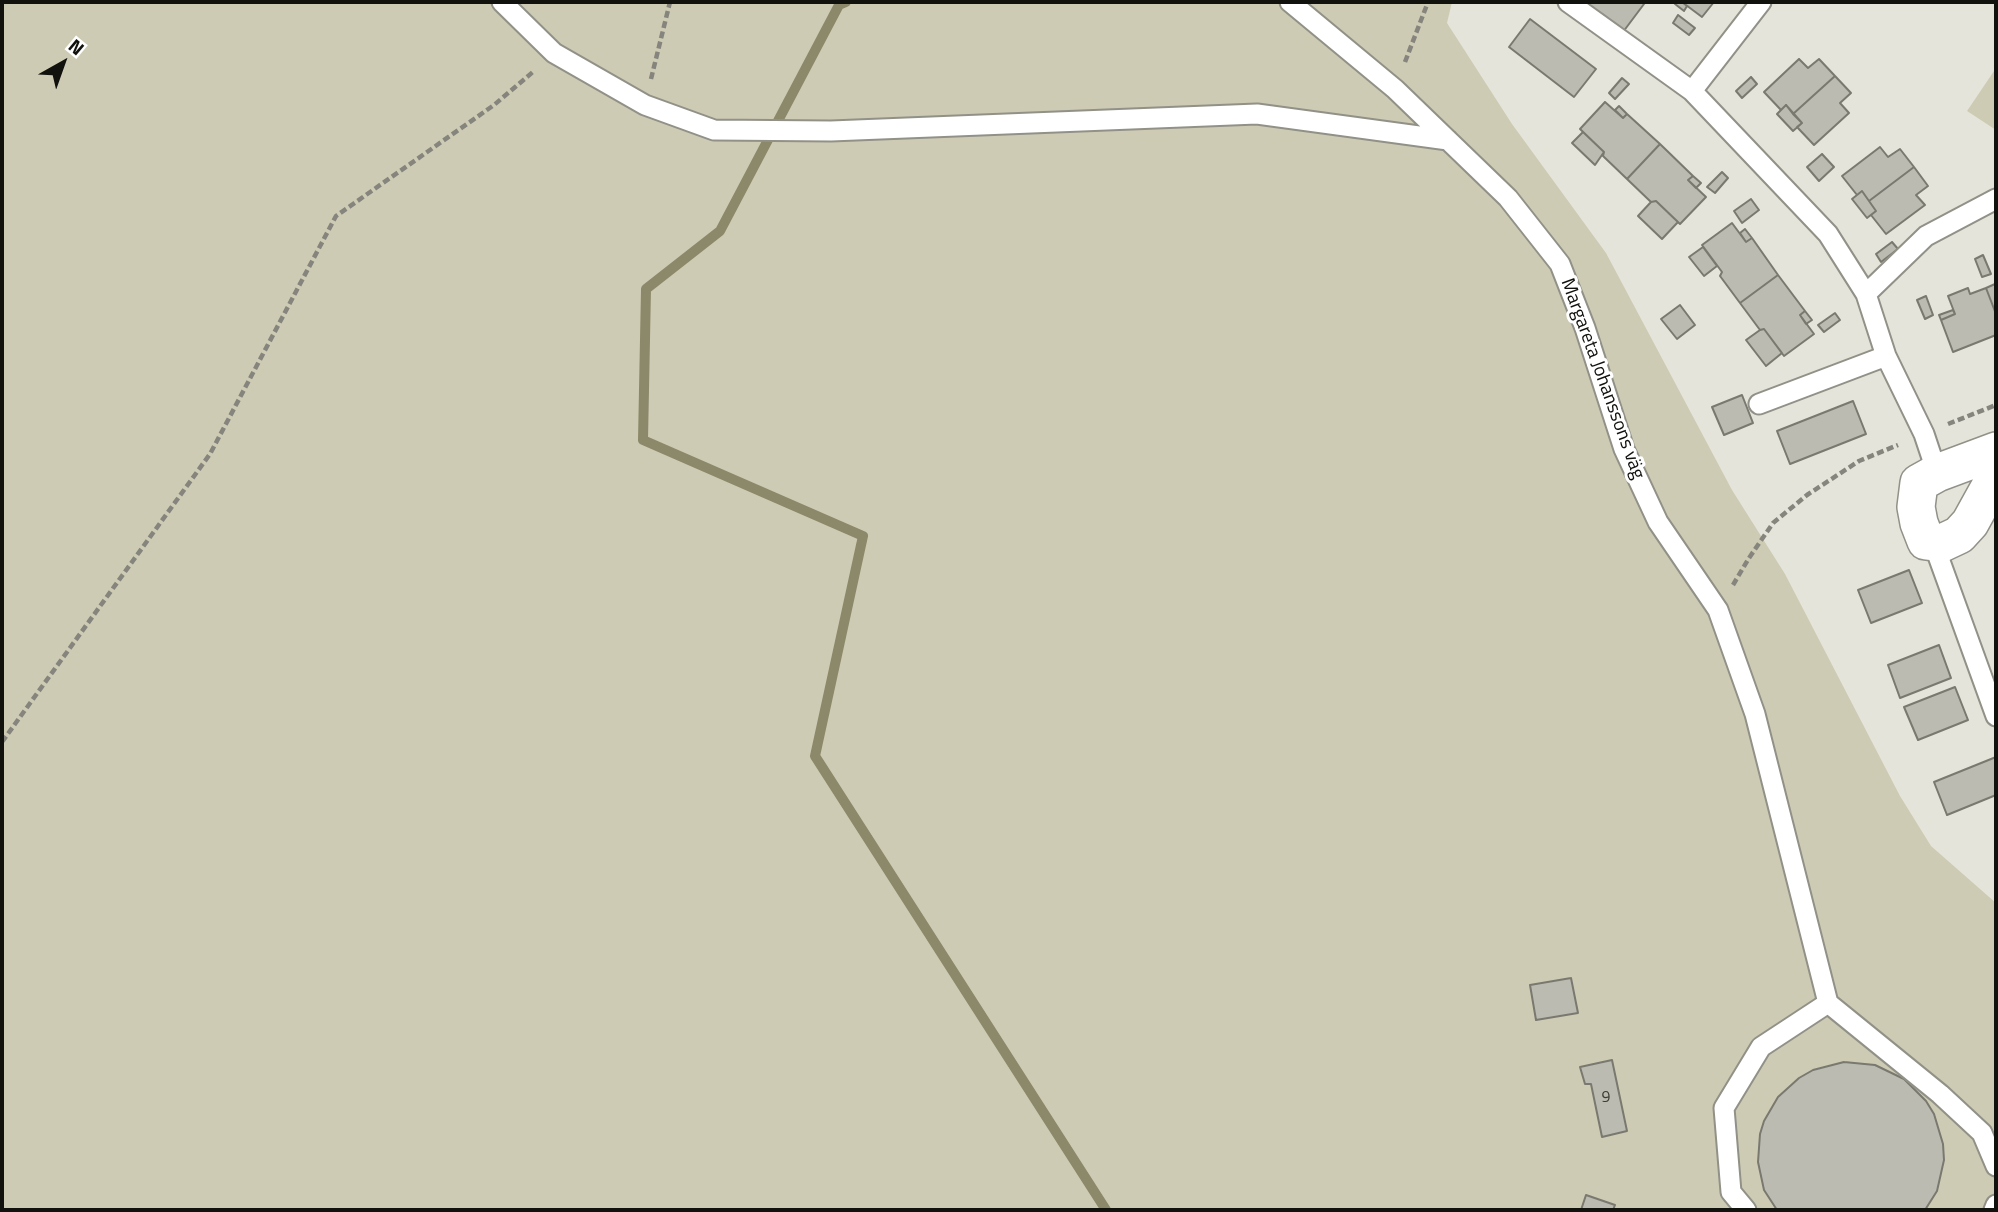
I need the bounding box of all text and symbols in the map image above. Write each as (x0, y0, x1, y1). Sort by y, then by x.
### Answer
north arrow (28, 28, 98, 98)
text: N (62, 31, 91, 62)
street label: Margareta Johanssons väg (1555, 275, 1649, 483)
house number: 9 (1602, 1088, 1610, 1108)

